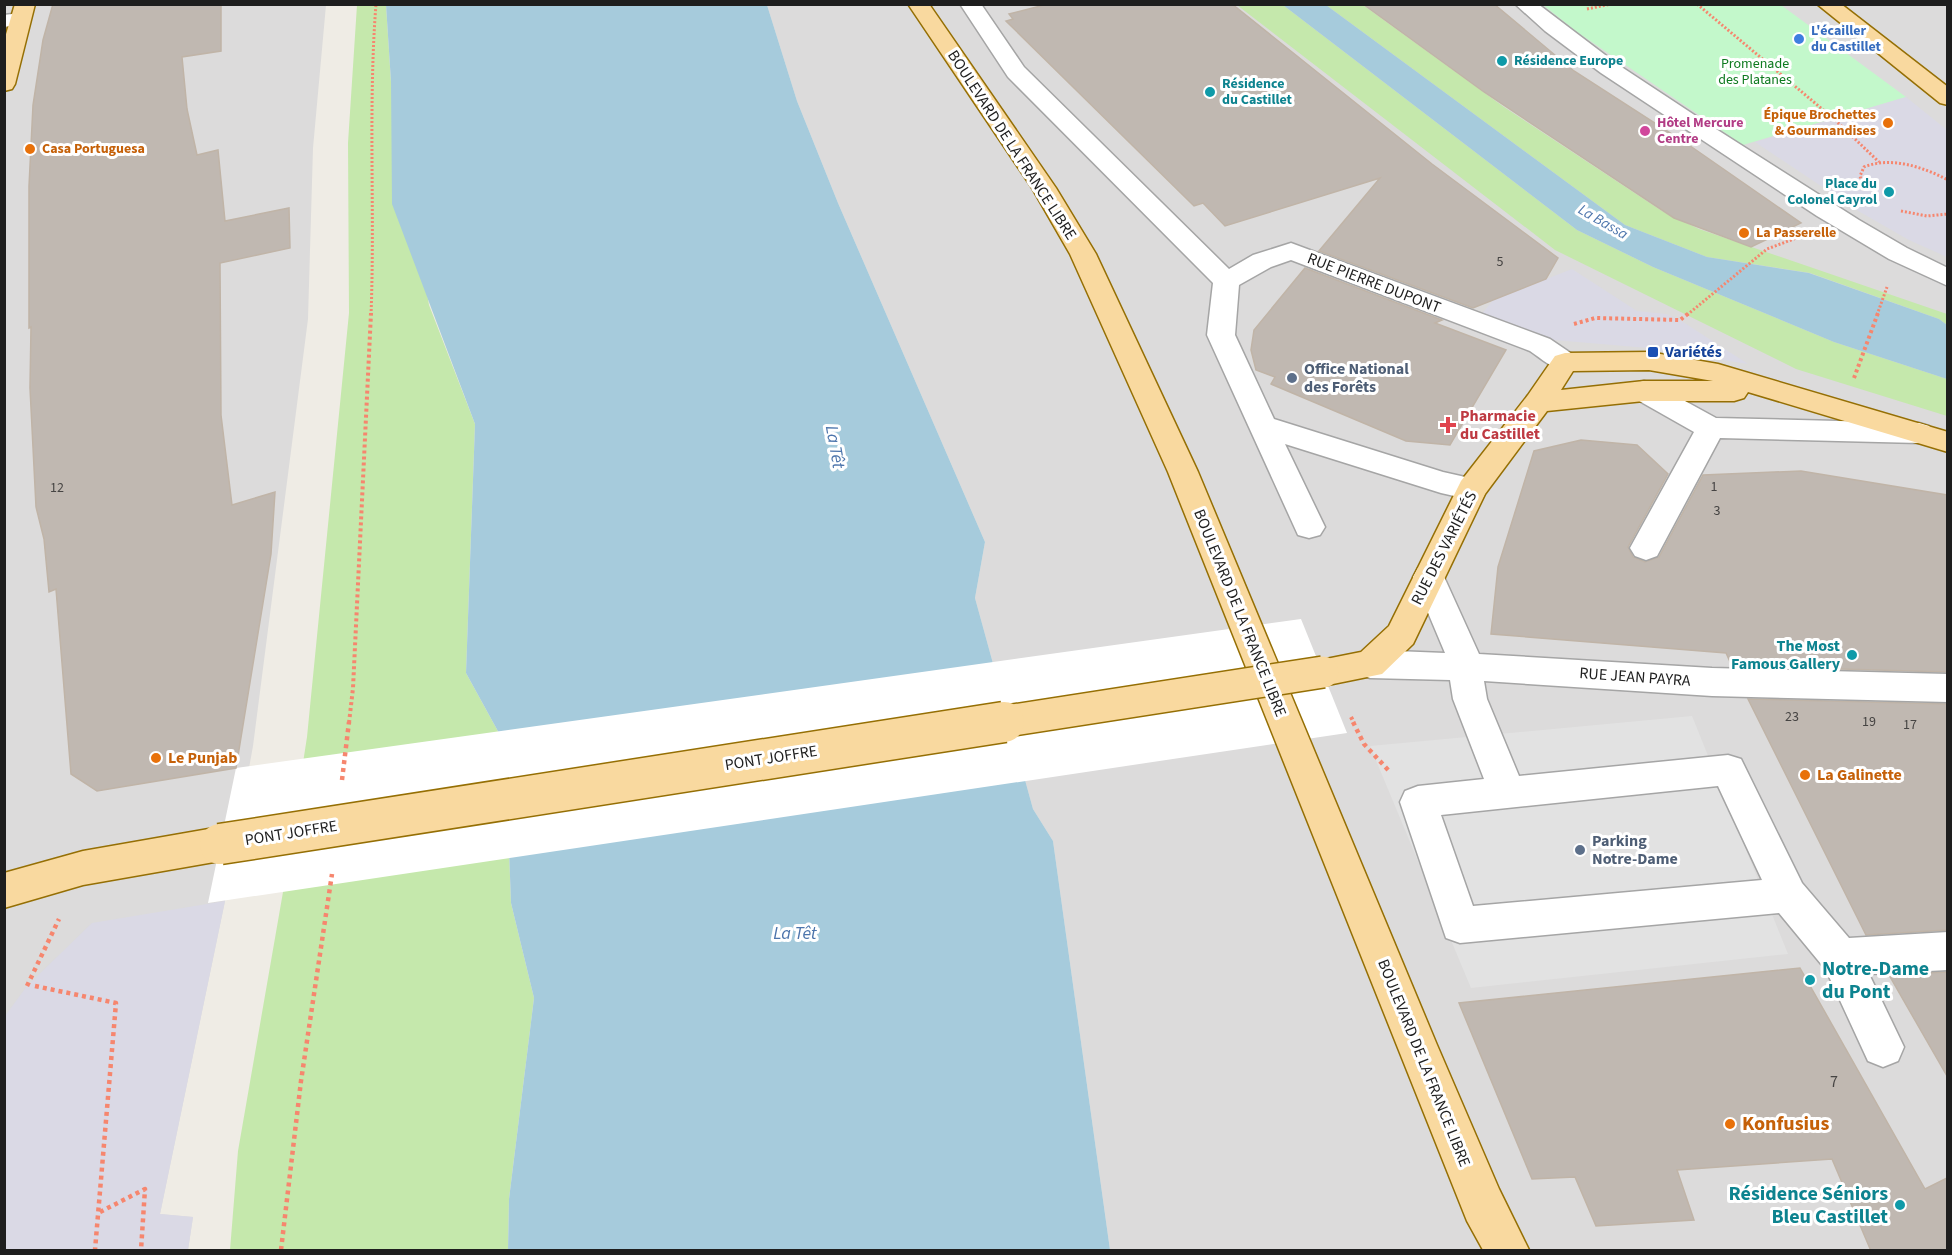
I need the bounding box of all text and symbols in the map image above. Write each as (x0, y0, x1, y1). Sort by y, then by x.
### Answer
place label: L'écailler du Castillet (1811, 21, 1882, 57)
marker: L'écailler du Castillet (1792, 32, 1806, 46)
street label: BOULEVARD DE LA FRANCE LIBRE (942, 46, 1082, 244)
place label: Résidence Europe (1514, 51, 1623, 71)
marker: Résidence Europe (1495, 54, 1509, 68)
park label: Promenade des Platanes (1718, 54, 1792, 90)
place label: Résidence du Castillet (1222, 74, 1293, 110)
marker: Résidence du Castillet (1203, 85, 1217, 99)
place label: Épique Brochettes & Gourmandises (1763, 105, 1876, 141)
place label: Hôtel Mercure Centre (1657, 113, 1744, 149)
marker: Épique Brochettes & Gourmandises (1881, 116, 1895, 130)
marker: Hôtel Mercure Centre (1638, 124, 1652, 138)
place label: Casa Portuguesa (42, 139, 145, 159)
marker: Casa Portuguesa (23, 142, 37, 156)
place label: Place du Colonel Cayrol (1787, 174, 1877, 210)
marker: Place du Colonel Cayrol (1882, 185, 1896, 199)
water label: La Bassa (1574, 199, 1632, 245)
place label: La Passerelle (1756, 223, 1836, 243)
marker: La Passerelle (1737, 226, 1751, 240)
street label: RUE PIERRE DUPONT (1304, 247, 1444, 319)
house number: 5 (1497, 252, 1504, 272)
place label: Variétés (1664, 341, 1722, 363)
marker: Variétés (1646, 345, 1660, 359)
place label: Office National des Forêts (1304, 358, 1409, 398)
marker: Office National des Forêts (1285, 371, 1299, 385)
place label: Pharmacie du Castillet (1460, 405, 1540, 445)
marker: Pharmacie du Castillet (1441, 418, 1455, 432)
water label: La Têt (819, 423, 851, 472)
house number: 1 (1711, 477, 1718, 497)
house number: 12 (50, 478, 64, 498)
street label: RUE DES VARIÉTÉS (1406, 487, 1482, 609)
house number: 3 (1714, 501, 1721, 521)
street label: BOULEVARD DE LA FRANCE LIBRE (1188, 506, 1292, 720)
place label: The Most Famous Gallery (1731, 635, 1841, 675)
marker: The Most Famous Gallery (1845, 648, 1859, 662)
street label: RUE JEAN PAYRA (1579, 662, 1692, 692)
house number: 23 (1785, 707, 1799, 727)
house number: 19 (1862, 712, 1876, 732)
house number: 17 (1903, 715, 1917, 735)
street label: PONT JOFFRE (723, 740, 819, 776)
place label: Le Punjab (168, 747, 237, 769)
marker: Le Punjab (149, 751, 163, 765)
place label: La Galinette (1817, 764, 1902, 786)
marker: La Galinette (1798, 768, 1812, 782)
street label: PONT JOFFRE (243, 815, 339, 851)
place label: Parking Notre-Dame (1592, 830, 1678, 870)
marker: Parking Notre-Dame (1573, 843, 1587, 857)
water label: La Têt (773, 921, 818, 946)
place label: Notre-Dame du Pont (1822, 955, 1929, 1006)
street label: BOULEVARD DE LA FRANCE LIBRE (1372, 956, 1476, 1170)
marker: Notre-Dame du Pont (1803, 973, 1817, 987)
house number: 7 (1830, 1071, 1838, 1093)
place label: Konfusius (1742, 1110, 1829, 1138)
marker: Konfusius (1723, 1117, 1737, 1131)
place label: Résidence Séniors Bleu Castillet (1729, 1180, 1888, 1231)
marker: Résidence Séniors Bleu Castillet (1893, 1198, 1907, 1212)

